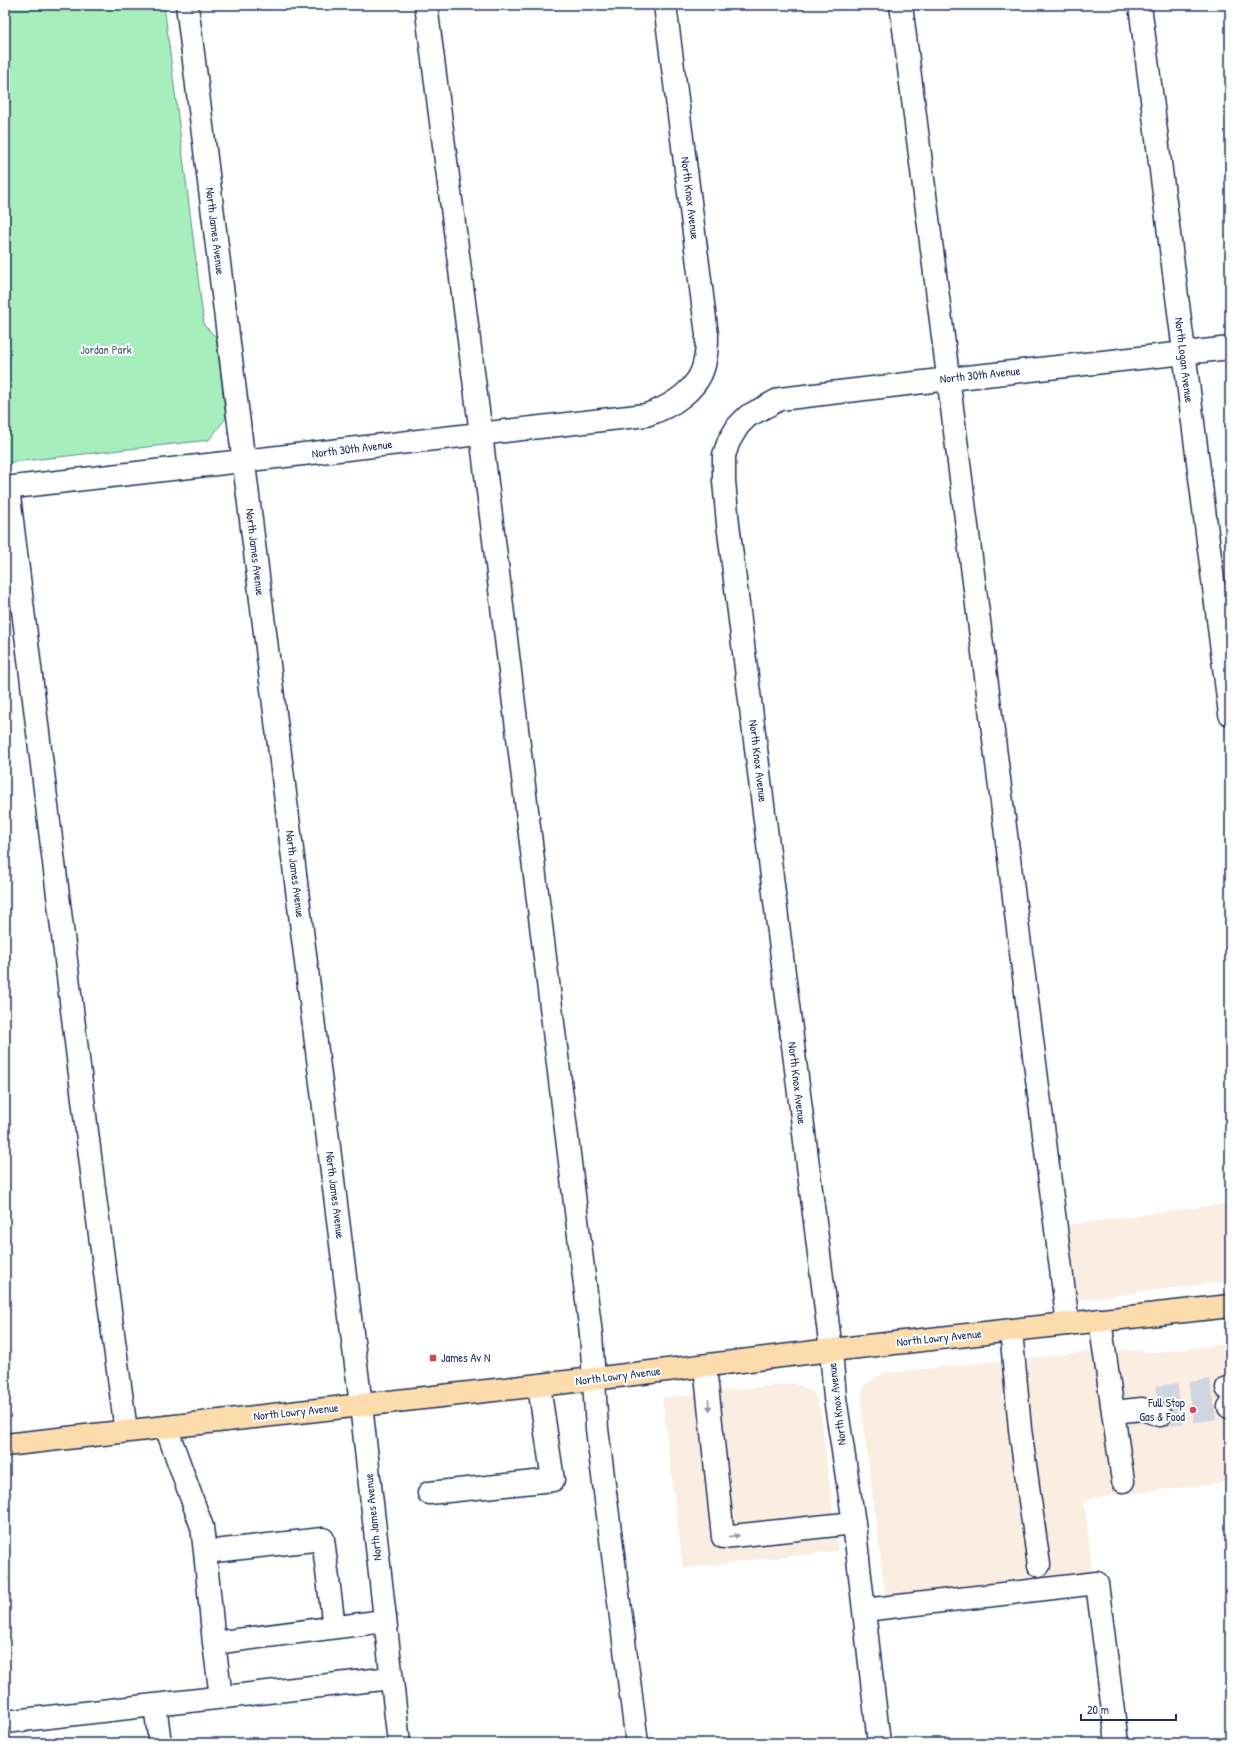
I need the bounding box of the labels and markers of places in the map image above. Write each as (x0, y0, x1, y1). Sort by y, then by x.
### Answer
place label: James Av N (441, 1349, 490, 1366)
marker: James Av N (428, 1353, 438, 1363)
place label: Full Stop Gas & Food (1139, 1394, 1185, 1425)
marker: Full Stop Gas & Food (1188, 1405, 1198, 1415)

